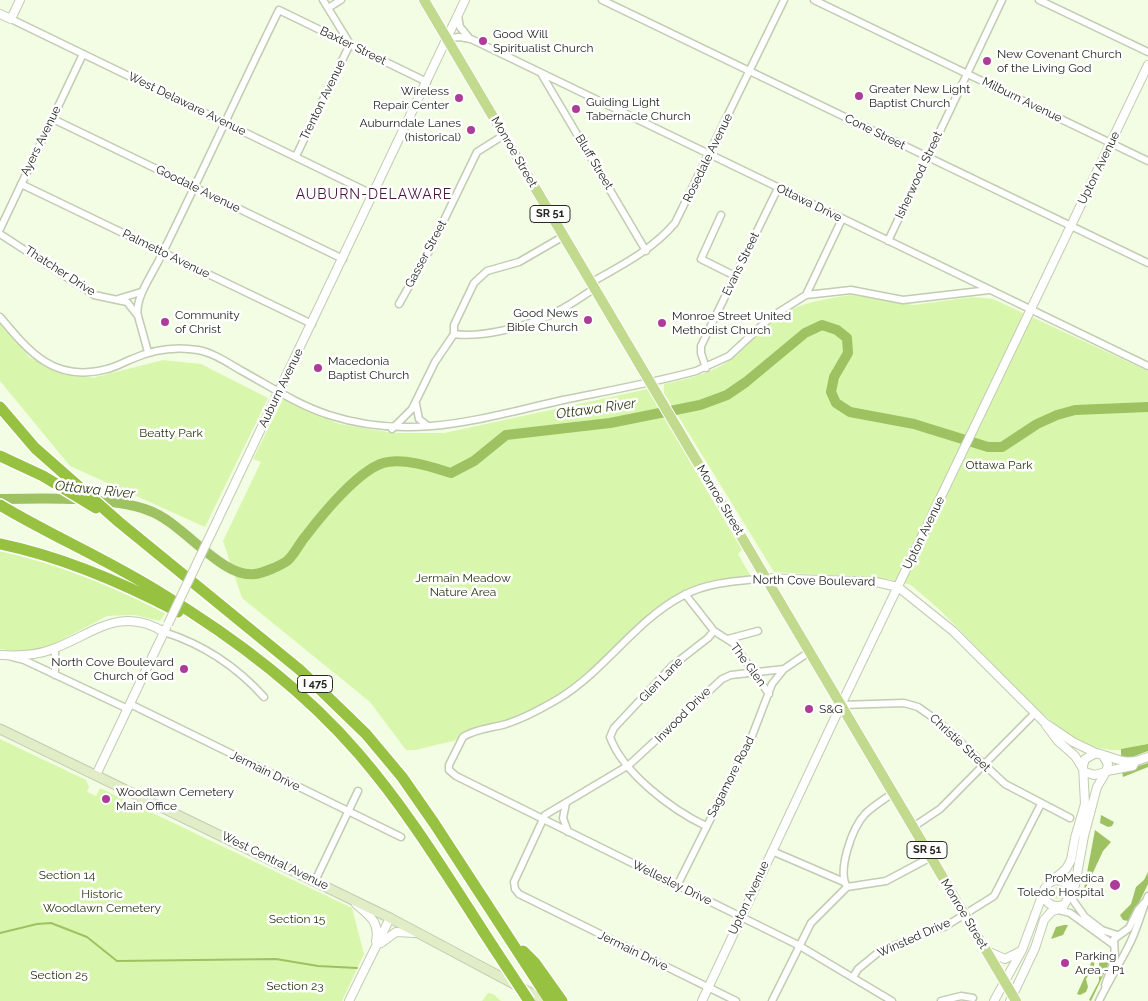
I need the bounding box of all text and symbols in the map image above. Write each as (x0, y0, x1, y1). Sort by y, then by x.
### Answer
street label: Baxter Street (317, 24, 389, 68)
place label: Good Will Spiritualist Church (493, 27, 594, 55)
marker: Good Will Spiritualist Church (477, 35, 489, 47)
place label: New Covenant Church of the Living God (997, 47, 1122, 75)
marker: New Covenant Church of the Living God (981, 55, 993, 67)
street label: Trenton Avenue (297, 58, 349, 142)
street label: West Delaware Avenue (126, 69, 248, 139)
street label: Milburn Avenue (980, 74, 1064, 126)
place label: Greater New Light Baptist Church (869, 82, 970, 110)
place label: Wireless Repair Center (373, 84, 449, 112)
marker: Greater New Light Baptist Church (853, 90, 865, 102)
marker: Wireless Repair Center (453, 92, 465, 104)
place label: Guiding Light Tabernacle Church (586, 95, 691, 123)
marker: Guiding Light Tabernacle Church (570, 103, 582, 115)
street label: Ayers Avenue (18, 104, 64, 178)
street label: Rosedale Avenue (680, 111, 736, 205)
street label: Cone Street (842, 111, 908, 153)
street label: Monroe Street (488, 114, 540, 190)
place label: Auburndale Lanes (historical) (359, 116, 461, 144)
marker: Auburndale Lanes (historical) (465, 124, 477, 136)
street label: Isherwood Street (892, 129, 946, 221)
street label: Upton Avenue (1075, 129, 1123, 207)
street label: Bluff Street (572, 132, 616, 192)
street label: Goodale Avenue (153, 162, 243, 216)
street label: Ottawa Drive (774, 181, 844, 225)
district label: AUBURN-DELAWARE (294, 187, 454, 203)
road number: SR 51 (530, 205, 570, 222)
street label: Gasser Street (402, 218, 450, 290)
street label: Palmetto Avenue (120, 227, 212, 281)
street label: Evans Street (719, 230, 763, 298)
street label: Thatcher Drive (22, 243, 98, 299)
place label: Good News Bible Church (507, 306, 578, 334)
place label: Community of Christ (175, 308, 240, 336)
place label: Monroe Street United Methodist Church (672, 309, 791, 337)
marker: Good News Bible Church (582, 314, 594, 326)
marker: Community of Christ (159, 316, 171, 328)
marker: Monroe Street United Methodist Church (656, 317, 668, 329)
street label: Auburn Avenue (256, 346, 306, 430)
place label: Macedonia Baptist Church (328, 354, 409, 382)
marker: Macedonia Baptist Church (312, 362, 324, 374)
water label: Ottawa River (555, 395, 637, 423)
park label: Beatty Park (139, 426, 203, 440)
park label: Ottawa Park (965, 458, 1033, 472)
street label: Monroe Street (693, 462, 747, 538)
water label: Ottawa River (54, 477, 136, 503)
street label: Upton Avenue (900, 494, 948, 572)
park label: Jermain Meadow Nature Area (415, 571, 511, 599)
street label: North Cove Boulevard (753, 573, 875, 589)
street label: The Glen (727, 641, 769, 689)
place label: North Cove Boulevard Church of God (51, 655, 174, 683)
street label: Glen Lane (636, 655, 686, 705)
marker: North Cove Boulevard Church of God (178, 663, 190, 675)
road number: I 475 (298, 676, 332, 692)
street label: Inwood Drive (652, 684, 714, 746)
place label: S&G (819, 702, 843, 716)
marker: S&G (803, 703, 815, 715)
street label: Christie Street (927, 711, 993, 775)
street label: Sagamore Road (704, 734, 758, 820)
street label: Jermain Drive (228, 748, 302, 794)
place label: Woodlawn Cemetery Main Office (116, 785, 234, 813)
marker: Woodlawn Cemetery Main Office (100, 793, 112, 805)
street label: West Central Avenue (219, 829, 331, 893)
road number: SR 51 (907, 842, 947, 858)
street label: Wellesley Drive (630, 858, 714, 908)
street label: Upton Avenue (726, 859, 772, 937)
park label: Section 14 (39, 868, 95, 882)
place label: ProMedica Toledo Hospital (1017, 871, 1104, 899)
street label: Monroe Street (937, 876, 991, 952)
marker: ProMedica Toledo Hospital (1108, 878, 1122, 892)
park label: Historic Woodlawn Cemetery (43, 887, 161, 915)
park label: Section 15 (269, 912, 325, 926)
street label: Winsted Drive (875, 916, 953, 960)
street label: Jermain Drive (596, 928, 670, 974)
place label: Parking Area - P1 (1075, 949, 1124, 977)
marker: Parking Area - P1 (1059, 957, 1071, 969)
park label: Section 25 (30, 968, 88, 982)
park label: Section 23 (266, 979, 324, 993)

